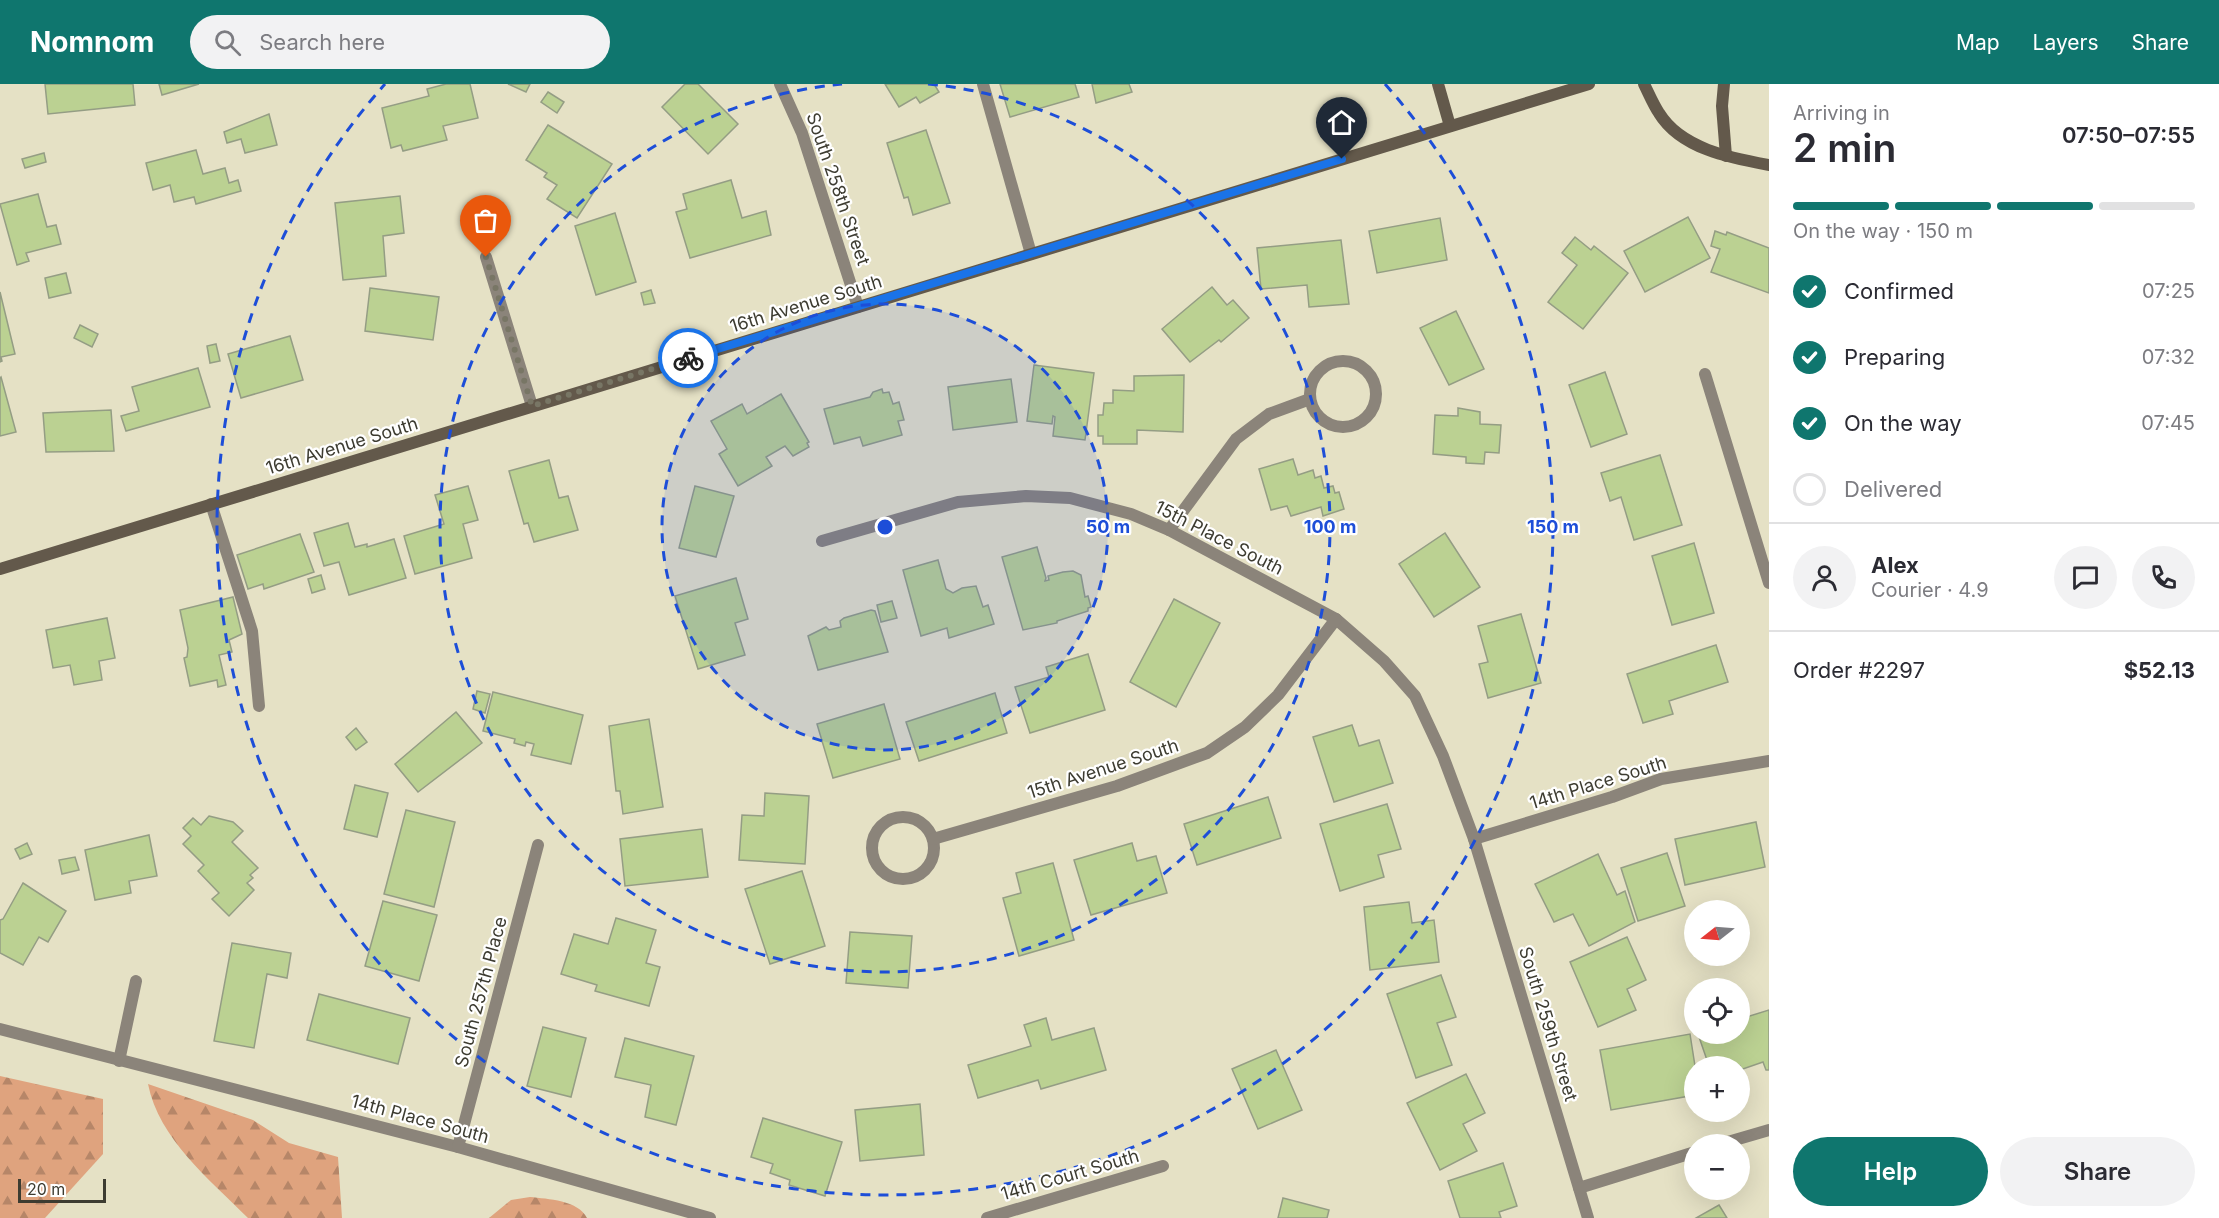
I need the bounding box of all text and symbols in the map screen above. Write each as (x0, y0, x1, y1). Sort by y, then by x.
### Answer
search box (190, 15, 610, 69)
text: Nomnom (30, 25, 154, 59)
icon: search (211, 26, 244, 59)
text: Search here (259, 29, 385, 55)
text: Map (1956, 30, 2000, 55)
text: Layers (2033, 30, 2099, 55)
text: Share (2132, 30, 2189, 55)
pin (1316, 97, 1367, 159)
text: Arriving in (1793, 101, 1890, 125)
icon: home (1325, 106, 1358, 139)
street label: South 258th Street (802, 110, 874, 268)
text: 07:50–07:55 (2062, 122, 2195, 148)
text: 2 min (1793, 124, 1896, 171)
pin (460, 195, 511, 257)
icon: bag (469, 204, 502, 237)
text: On the way · 150 m (1793, 219, 1973, 243)
street label: 16th Avenue South (727, 270, 884, 337)
icon: check (1793, 275, 1826, 308)
text: Confirmed (1844, 278, 1954, 304)
text: 07:25 (2142, 279, 2195, 303)
courier (658, 328, 718, 388)
icon: check (1793, 341, 1826, 374)
icon: bike (672, 342, 705, 375)
text: Preparing (1844, 344, 1945, 370)
text: 07:32 (2142, 345, 2195, 369)
icon: check (1793, 407, 1826, 440)
text: On the way (1844, 410, 1962, 436)
text: 07:45 (2141, 411, 2195, 435)
street label: 16th Avenue South (263, 412, 420, 479)
text: Delivered (1844, 476, 1942, 502)
street label: 15th Place South (1152, 496, 1287, 579)
text: 50 m (1086, 516, 1130, 537)
text: 100 m (1304, 516, 1356, 537)
text: 150 m (1527, 516, 1579, 537)
centre of rings (875, 517, 895, 537)
button: person (1793, 546, 1856, 609)
button: chat (2054, 546, 2117, 609)
button: phone (2132, 546, 2195, 609)
text: Alex (1871, 552, 1919, 578)
text: Courier · 4.9 (1871, 578, 1989, 602)
text: Order #2297 (1793, 657, 1925, 683)
text: $52.13 (2124, 657, 2195, 683)
street label: 15th Avenue South (1025, 734, 1181, 803)
street label: 14th Place South (1527, 752, 1669, 813)
north arrow (1684, 900, 1750, 966)
map controls (1684, 900, 1750, 1200)
street label: South 257th Place (450, 914, 511, 1069)
street label: South 259th Street (1515, 944, 1582, 1104)
button: locate (1684, 978, 1750, 1044)
button: + (1684, 1056, 1750, 1122)
street label: 14th Place South (349, 1090, 491, 1147)
button: − (1684, 1134, 1750, 1200)
button: Help (1793, 1137, 1988, 1206)
button: Share (2000, 1137, 2195, 1206)
street label: 14th Court South (998, 1145, 1141, 1204)
scale bar (18, 1176, 106, 1204)
text: 20 m (27, 1179, 65, 1199)

